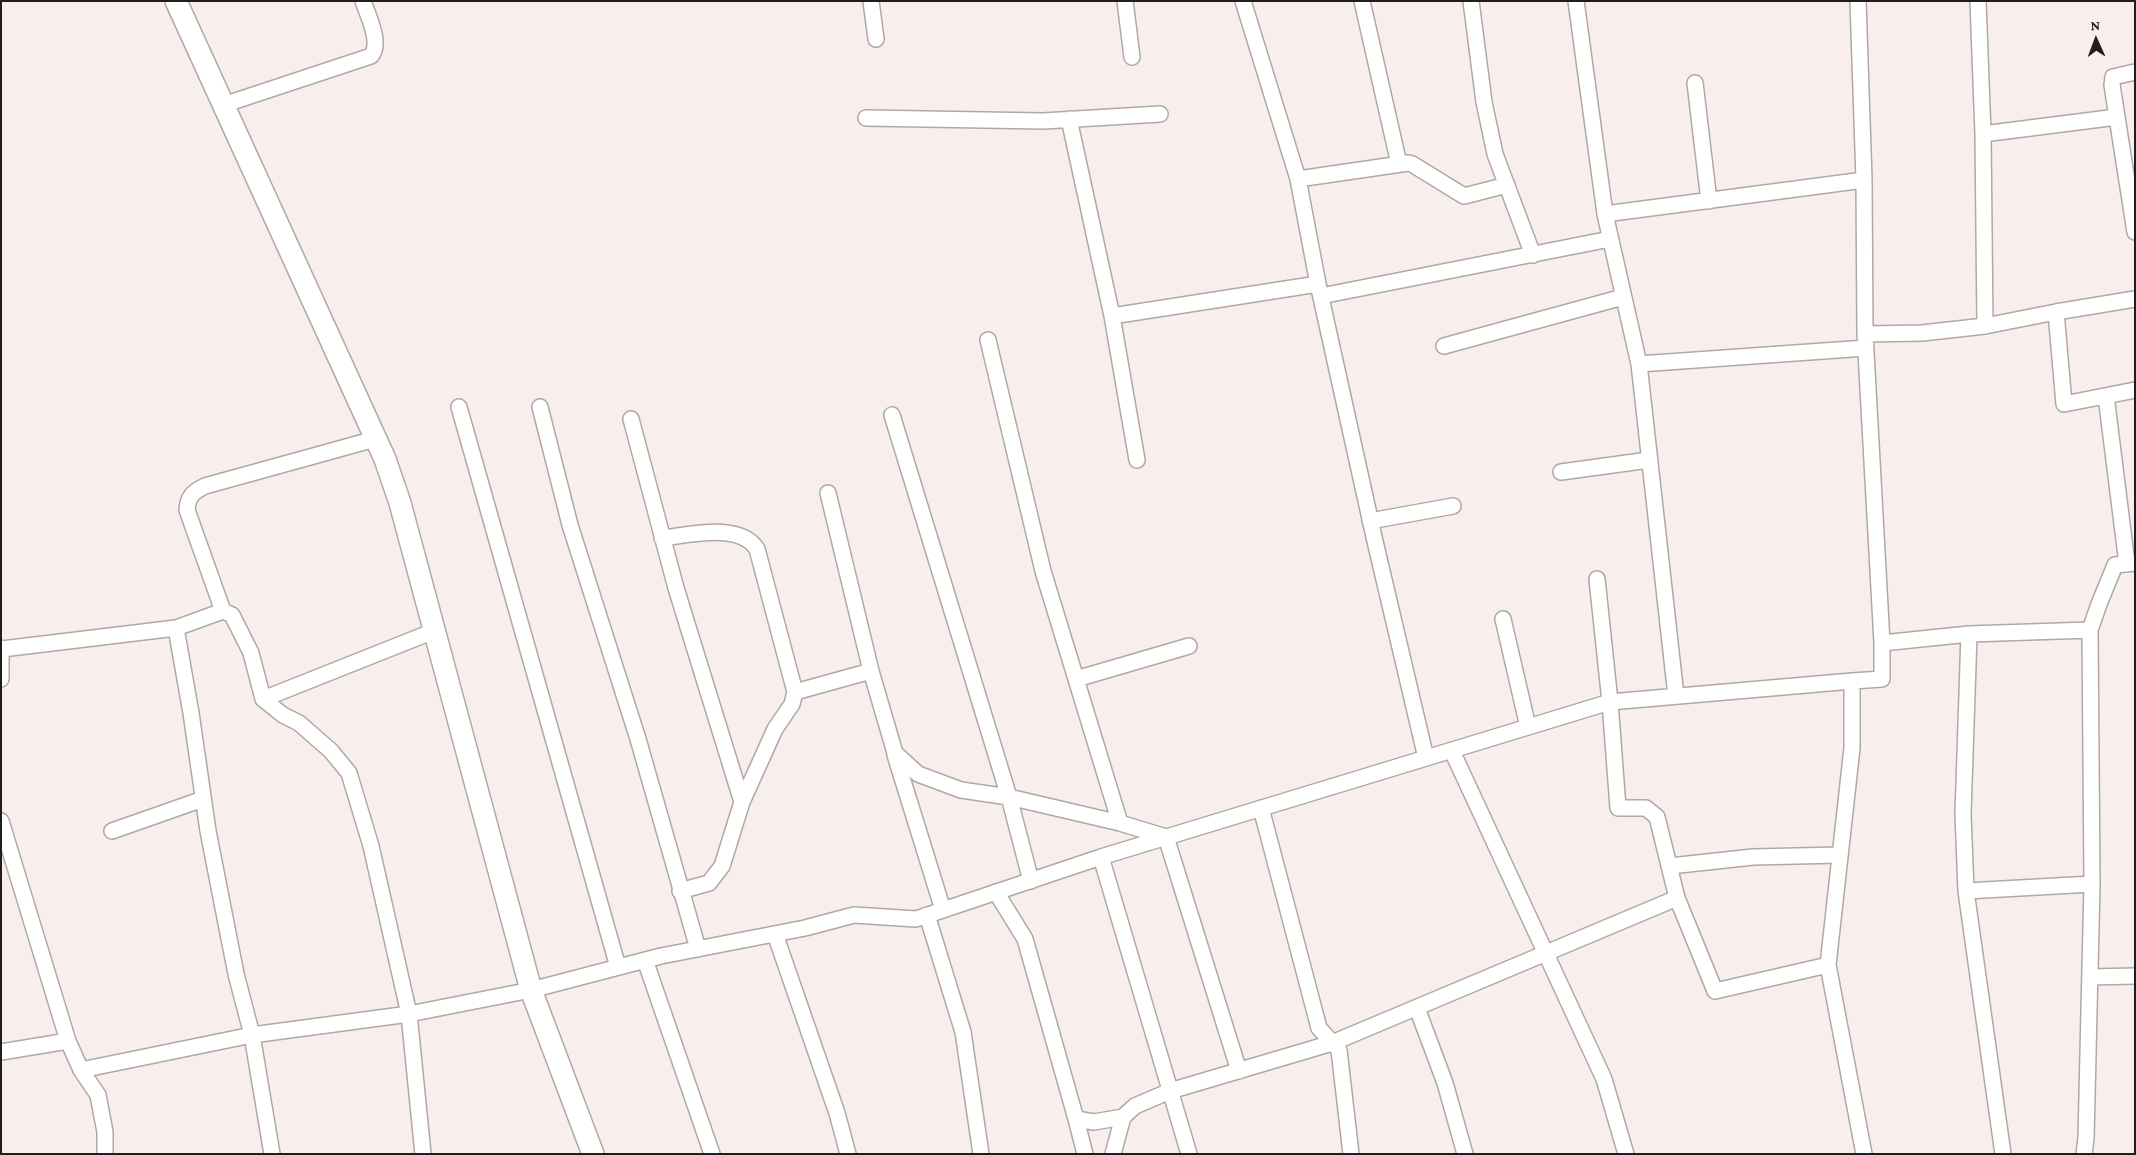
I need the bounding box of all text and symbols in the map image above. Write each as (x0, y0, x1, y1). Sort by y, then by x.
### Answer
north arrow (2071, 15, 2121, 65)
text: N (2090, 17, 2101, 33)

